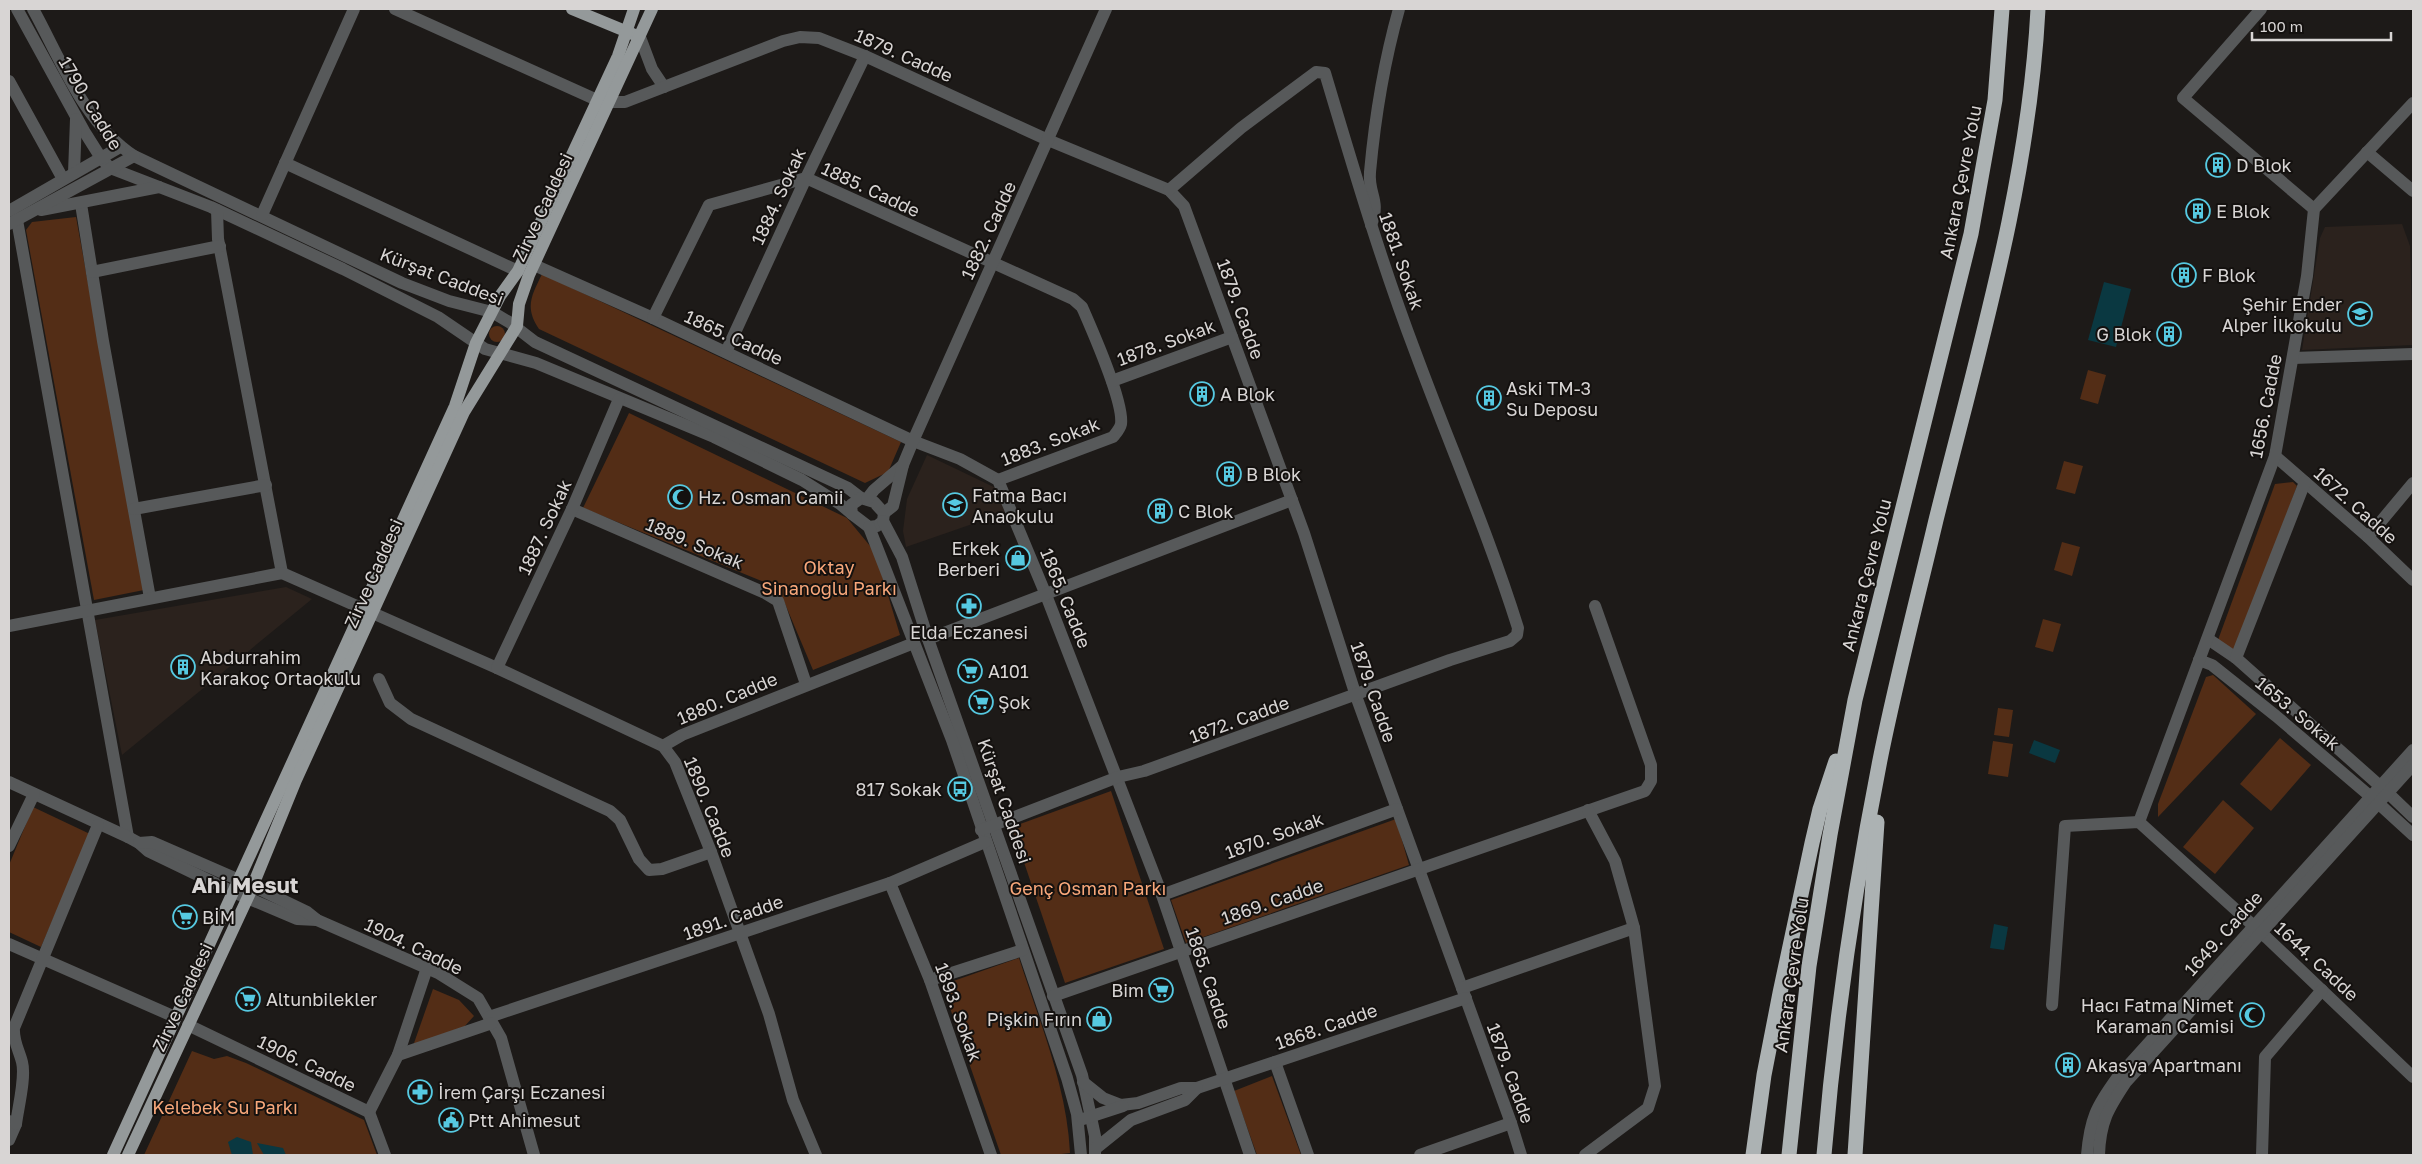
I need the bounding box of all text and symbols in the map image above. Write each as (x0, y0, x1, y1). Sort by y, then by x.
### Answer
scale bar (2252, 10, 2391, 42)
text: 100 m (2260, 17, 2303, 35)
street label: 1879. Cadde (852, 24, 956, 86)
street label: 1790. Cadde (54, 52, 128, 154)
street label: Ankara Çevre Yolu (1934, 103, 1986, 261)
street label: 1884. Sokak (746, 144, 810, 248)
street label: Zirve Caddesi (507, 149, 577, 265)
building icon: D Blok (2205, 152, 2231, 178)
place label: D Blok (2236, 154, 2292, 176)
street label: 1885. Cadde (818, 157, 924, 221)
street label: 1882. Cadde (956, 177, 1020, 283)
building icon: E Blok (2185, 198, 2211, 224)
place label: E Blok (2216, 200, 2270, 222)
street label: 1881. Sokak (1375, 209, 1429, 313)
street label: Kürşat Caddesi (377, 242, 507, 310)
street label: 1879. Cadde (1213, 256, 1269, 362)
building icon: F Blok (2171, 262, 2197, 288)
place label: F Blok (2202, 264, 2256, 286)
place label: Şehir Ender Alper İlkokulu (2222, 293, 2342, 336)
school or university icon: Şehir Ender Alper İlkokulu (2347, 301, 2373, 327)
street label: 1865. Cadde (681, 305, 787, 369)
street label: 1878. Sokak (1114, 314, 1218, 370)
building icon: G Blok (2156, 321, 2182, 347)
place label: G Blok (2096, 323, 2152, 345)
street label: 1656. Cadde (2244, 352, 2286, 460)
place label: Aski TM-3 Su Deposu (1506, 377, 1598, 420)
building icon: A Blok (1189, 381, 1215, 407)
place label: A Blok (1220, 383, 1275, 405)
building icon: Aski TM-3 Su Deposu (1476, 385, 1502, 411)
street label: 1883. Sokak (998, 412, 1102, 470)
building icon: B Blok (1216, 461, 1242, 487)
street label: 1672. Cadde (2310, 462, 2402, 548)
place label: B Blok (1246, 463, 1301, 485)
street label: 1887. Sokak (512, 476, 576, 578)
mosque icon: Hz. Osman Camii (667, 484, 693, 510)
place label: Fatma Bacı Anaokulu (972, 484, 1067, 527)
place label: Hz. Osman Camii (698, 486, 844, 508)
school or university icon: Fatma Bacı Anaokulu (942, 492, 968, 518)
street label: Ankara Çevre Yolu (1836, 496, 1896, 654)
building icon: C Blok (1147, 498, 1173, 524)
place label: C Blok (1178, 500, 1233, 522)
street label: 1889. Sokak (643, 513, 747, 573)
street label: Zirve Caddesi (339, 515, 407, 631)
place label: Erkek Berberi (937, 537, 1000, 580)
shop icon: Erkek Berberi (1005, 545, 1031, 571)
street label: 1865. Cadde (1036, 545, 1096, 651)
park label: Oktay Sinanoğlu Parkı (761, 556, 897, 599)
pharmacy icon: Elda Eczanesi (956, 593, 982, 619)
place label: Elda Eczanesi (910, 621, 1028, 643)
street label: 1879. Cadde (1347, 639, 1401, 745)
place label: Abdurrahim Karakoç Ortaokulu (200, 646, 361, 689)
building icon: Abdurrahim Karakoç Ortaokulu (170, 654, 196, 680)
supermarket icon: A101 (957, 658, 983, 684)
place label: A101 (988, 660, 1029, 682)
street label: 1880. Cadde (674, 667, 780, 729)
street label: 1653. Sokak (2251, 671, 2345, 755)
supermarket icon: Şok (968, 689, 994, 715)
place label: Şok (998, 691, 1031, 713)
street label: 1872. Cadde (1186, 691, 1292, 747)
street label: Kürşat Caddesi (973, 736, 1037, 866)
street label: 1890. Cadde (680, 753, 740, 861)
bus stop icon: 817 Sokak (947, 776, 973, 802)
place label: 817 Sokak (856, 778, 942, 800)
street label: 1870. Sokak (1222, 807, 1326, 863)
district label: Ahi Mesut (191, 871, 299, 898)
street label: 1869. Cadde (1218, 873, 1326, 929)
park label: Genç Osman Parkı (1010, 877, 1166, 899)
street label: 1649. Cadde (2179, 886, 2267, 980)
street label: 1891. Cadde (680, 890, 786, 944)
street label: Ankara Çevre Yolu (1769, 896, 1813, 1054)
supermarket icon: BİM (172, 904, 198, 930)
place label: BİM (202, 906, 235, 928)
street label: 1904. Cadde (361, 913, 467, 979)
street label: 1644. Cadde (2271, 917, 2363, 1005)
street label: 1865. Cadde (1181, 924, 1237, 1032)
street label: Zirve Caddesi (147, 939, 217, 1055)
street label: 1893. Sokak (931, 960, 987, 1064)
supermarket icon: Bim (1148, 977, 1174, 1003)
place label: Bim (1111, 979, 1144, 1001)
supermarket icon: Altunbilekler (235, 986, 261, 1012)
place label: Altunbilekler (266, 988, 377, 1010)
place label: Hacı Fatma Nimet Karaman Camisi (2081, 994, 2234, 1037)
street label: 1868. Cadde (1272, 998, 1380, 1054)
mosque icon: Hacı Fatma Nimet Karaman Camisi (2239, 1002, 2265, 1028)
shop icon: Pişkin Fırın (1086, 1006, 1112, 1032)
place label: Pişkin Fırın (987, 1008, 1082, 1030)
street label: 1879. Cadde (1483, 1020, 1539, 1126)
street label: 1906. Cadde (254, 1030, 360, 1096)
building icon: Akasya Apartmanı (2055, 1052, 2081, 1078)
place label: Akasya Apartmanı (2086, 1054, 2242, 1076)
pharmacy icon: İrem Çarşı Eczanesi (407, 1079, 433, 1105)
place label: İrem Çarşı Eczanesi (438, 1081, 606, 1103)
park label: Kelebek Su Parkı (152, 1096, 298, 1118)
public building icon: Ptt Ahimesut (438, 1107, 464, 1133)
place label: Ptt Ahimesut (468, 1109, 581, 1131)

